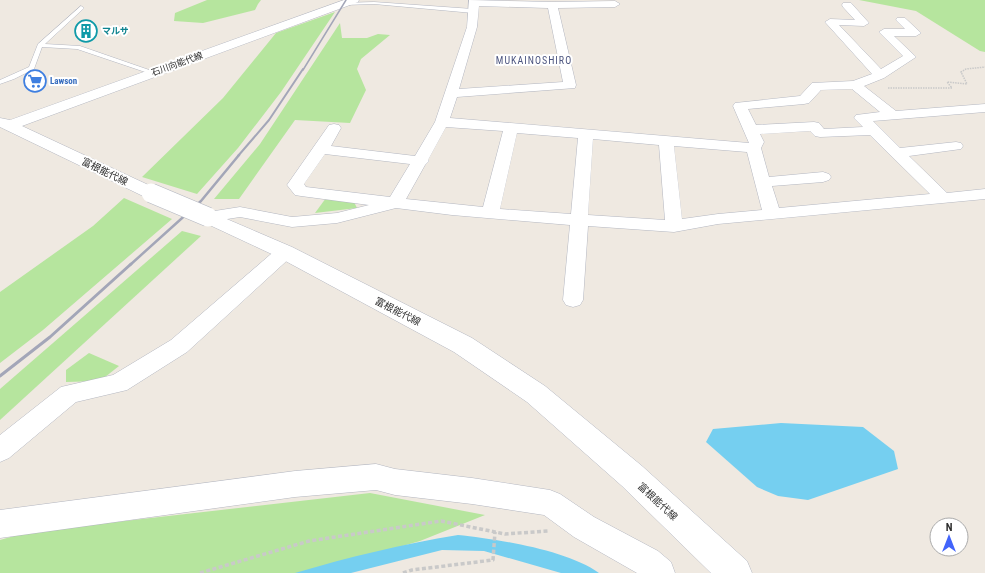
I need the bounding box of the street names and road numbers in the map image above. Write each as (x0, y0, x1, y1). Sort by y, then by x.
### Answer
street label: 石川向能代線 (150, 49, 205, 78)
street label: 富根能代線 (80, 156, 130, 187)
street label: 富根能代線 (373, 295, 423, 328)
street label: 富根能代線 (636, 480, 680, 522)

